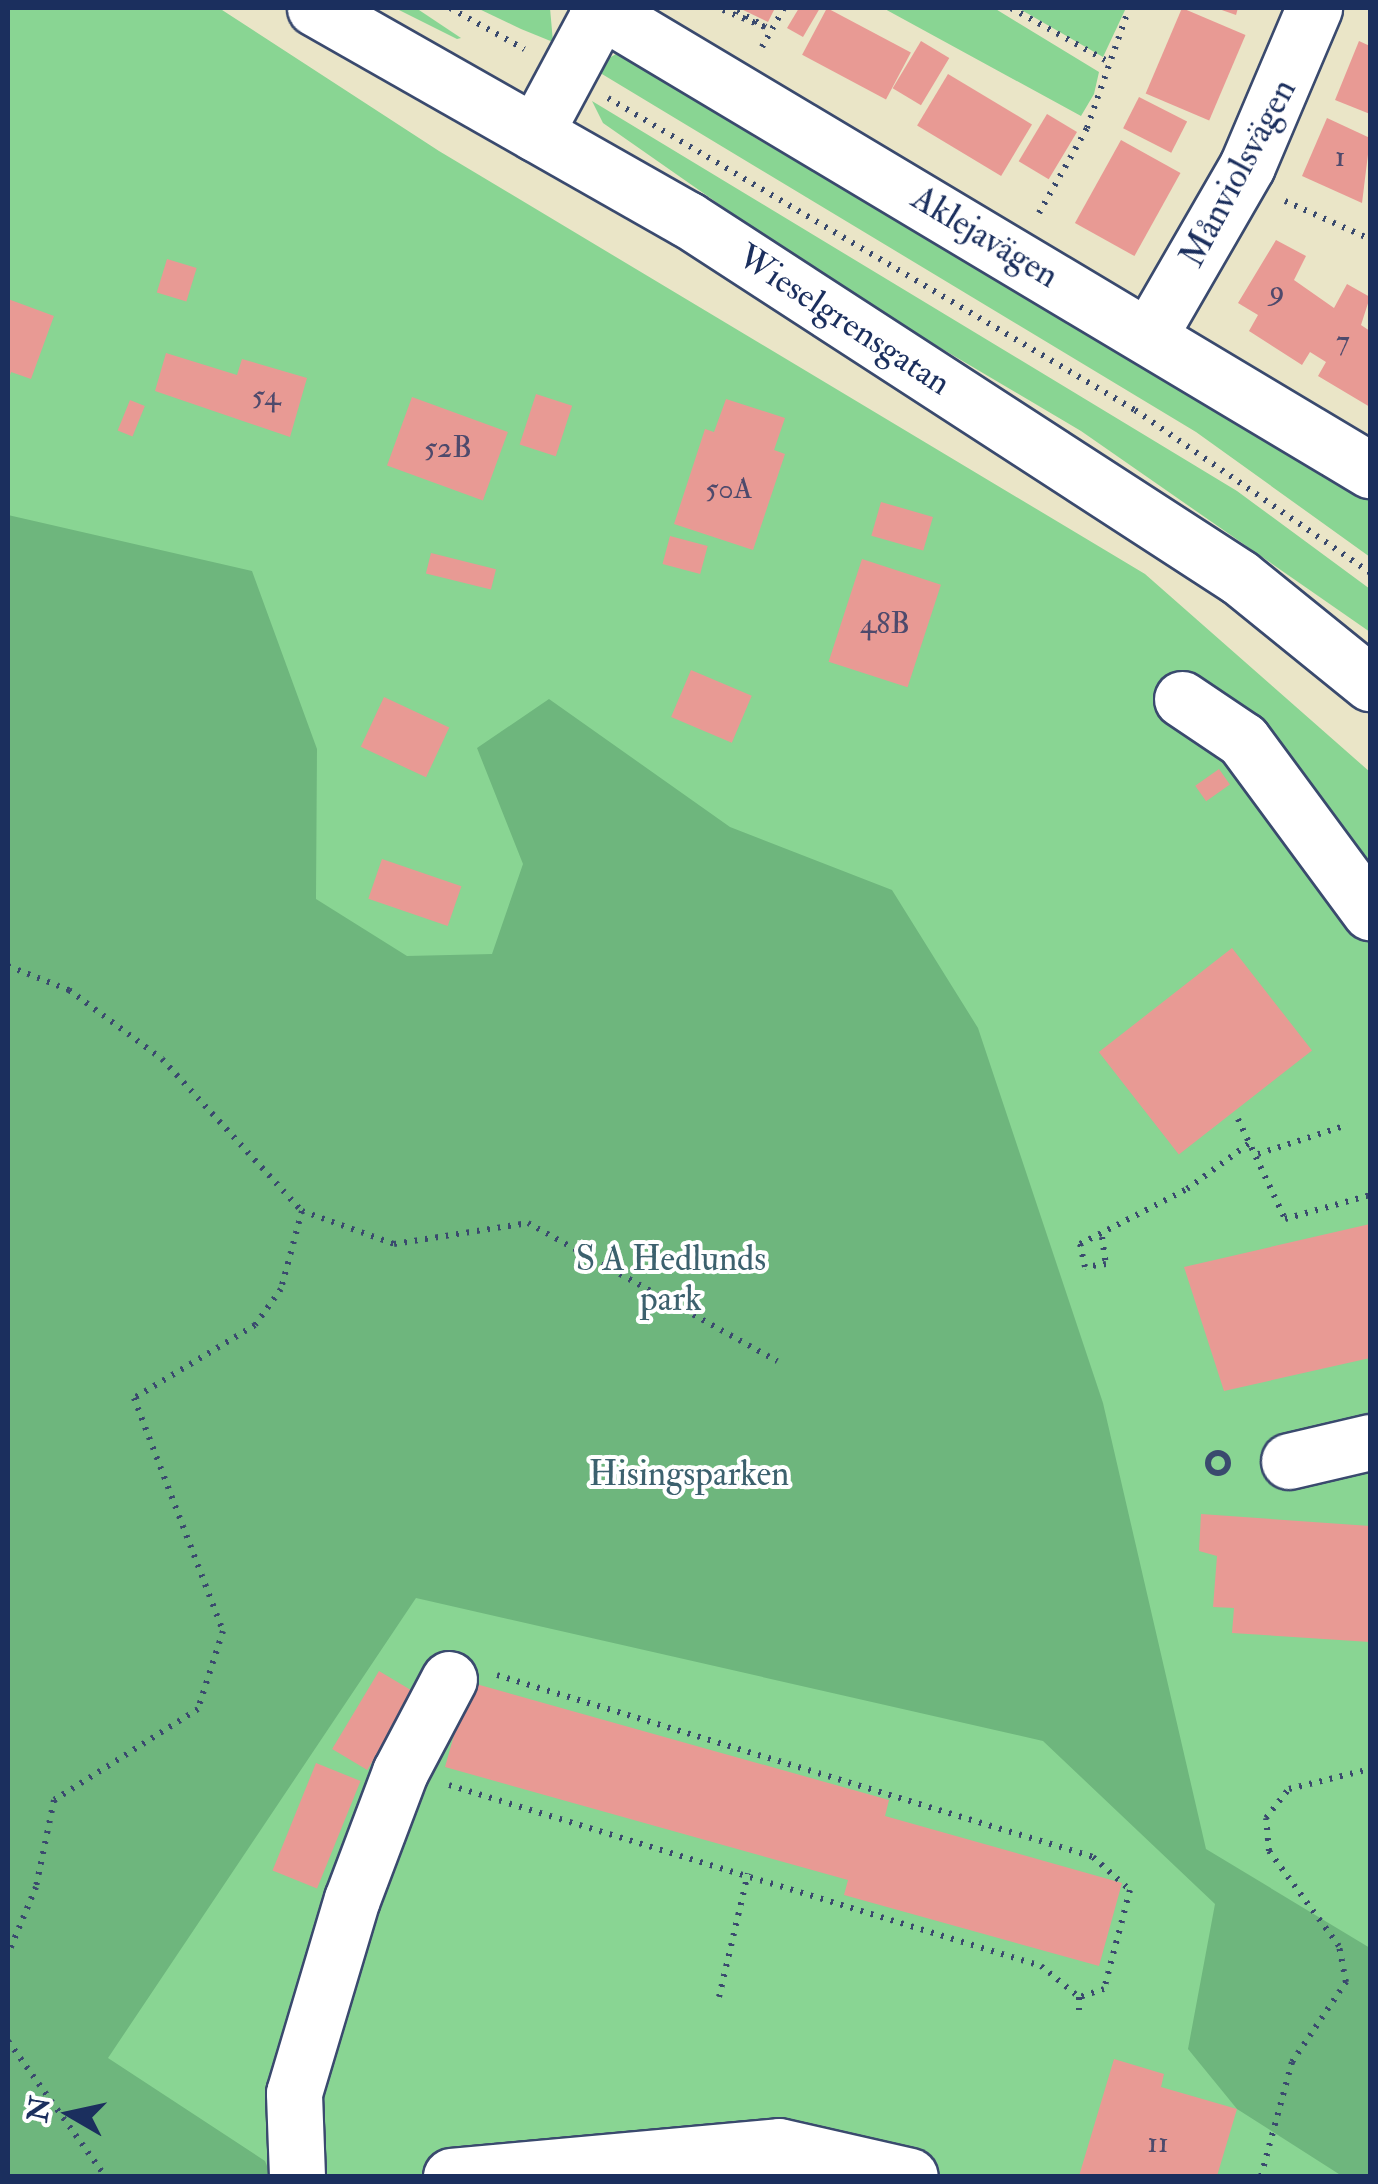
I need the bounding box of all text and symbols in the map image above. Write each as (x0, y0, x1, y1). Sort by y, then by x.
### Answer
street label: Månviolsvägen (1171, 72, 1305, 274)
house number: 1 (1335, 139, 1345, 175)
street label: Aklejavägen (904, 177, 1066, 297)
street label: Wieselgrensgatan (730, 236, 958, 404)
house number: 9 (1269, 273, 1285, 309)
house number: 7 (1336, 323, 1350, 359)
house number: 54 (252, 378, 280, 414)
house number: 52B (424, 430, 472, 466)
house number: 50A (705, 471, 753, 507)
house number: 48B (860, 606, 910, 642)
park label: S A Hedlunds park (576, 1238, 766, 1320)
park label: Hisingsparken (589, 1453, 789, 1495)
north arrow (20, 2064, 120, 2164)
text: N (21, 2094, 59, 2124)
house number: 11 (1147, 2125, 1169, 2161)

